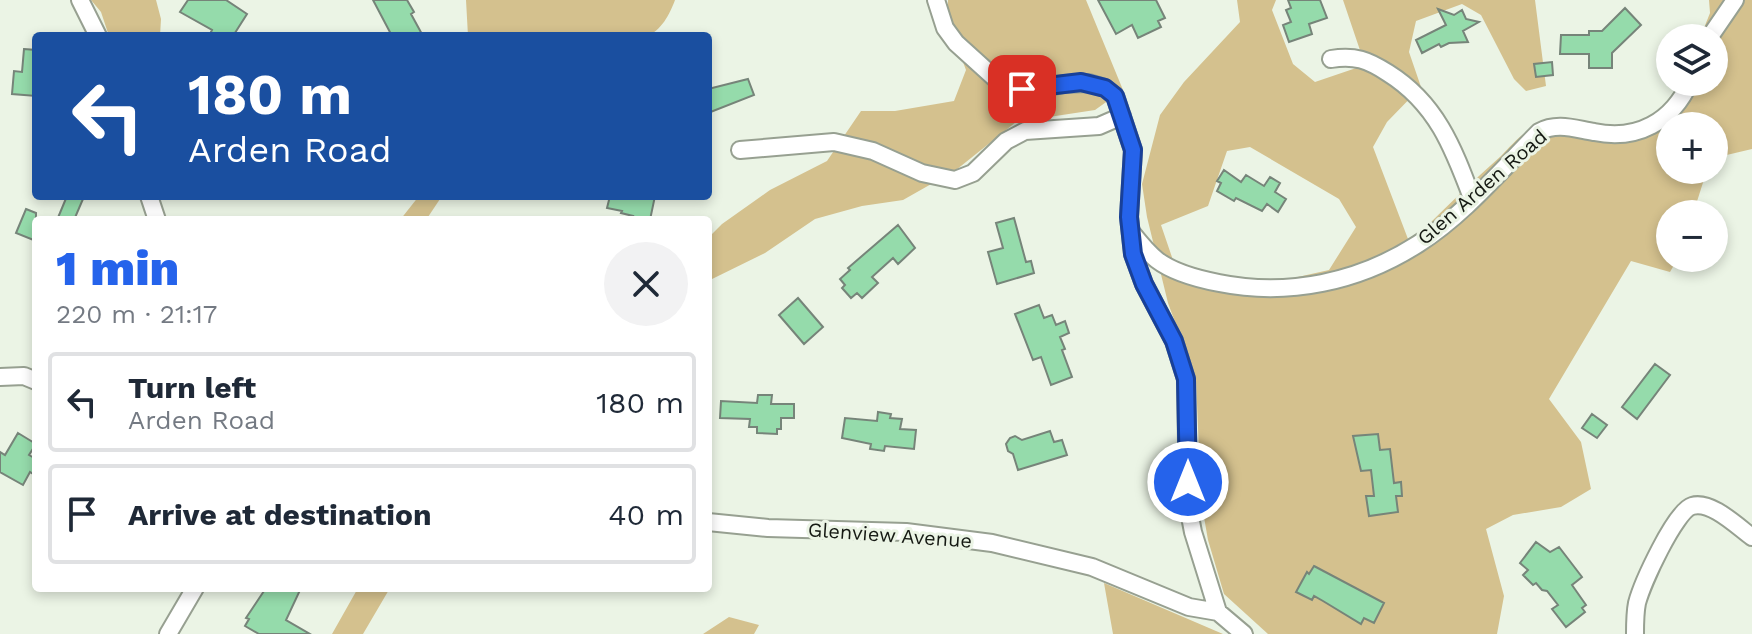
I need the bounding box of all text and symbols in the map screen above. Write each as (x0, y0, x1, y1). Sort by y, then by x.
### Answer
map controls (1656, 24, 1728, 272)
button: layers (1656, 24, 1728, 96)
pin (988, 55, 1056, 123)
text: 180 m (188, 62, 352, 128)
icon: left (56, 64, 160, 168)
icon: arrive (1000, 67, 1044, 111)
button: + (1656, 112, 1728, 184)
street label: Glen Arden Road (1412, 124, 1552, 250)
text: Arden Road (188, 129, 392, 171)
button: − (1656, 200, 1728, 272)
text: 1 min (56, 240, 179, 297)
button: close (604, 242, 688, 326)
text: 220 m · 21:17 (56, 299, 217, 329)
text: Turn left (128, 370, 256, 405)
icon: left (60, 380, 104, 424)
text: 180 m (596, 385, 684, 420)
text: Arden Road (128, 405, 275, 435)
position arrow (1146, 440, 1230, 524)
icon: arrive (60, 492, 104, 536)
text: Arrive at destination (128, 497, 432, 532)
text: 40 m (608, 497, 684, 532)
street label: Glenview Avenue (807, 517, 973, 553)

